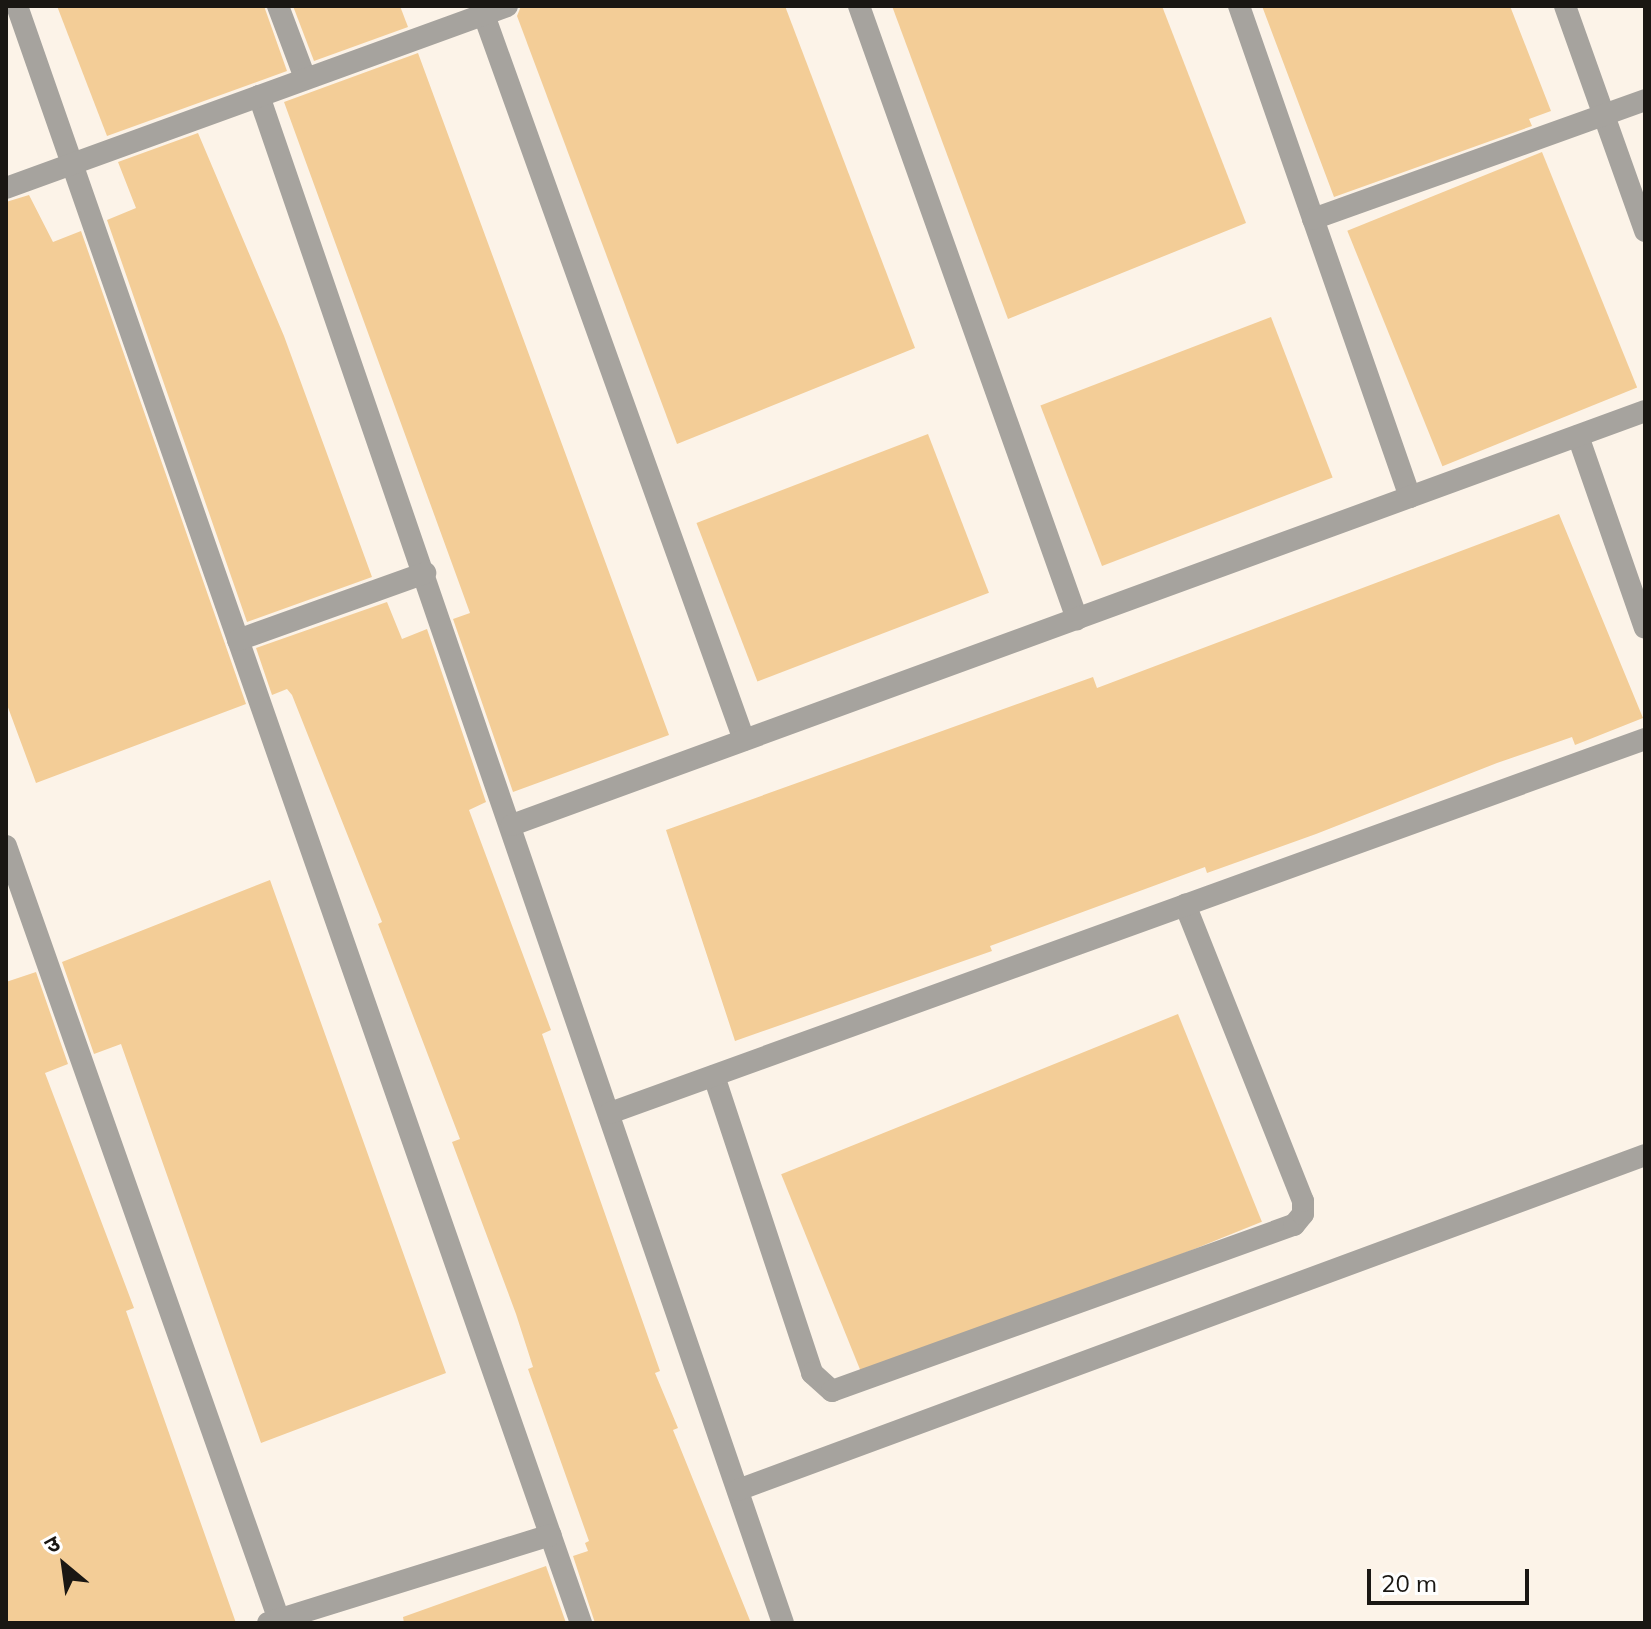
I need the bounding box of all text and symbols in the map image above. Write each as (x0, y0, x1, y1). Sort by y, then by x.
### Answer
north arrow (24, 1525, 104, 1605)
text: उ (40, 1529, 65, 1559)
scale bar (1371, 1553, 1533, 1603)
text: 20 m (1381, 1568, 1437, 1598)

